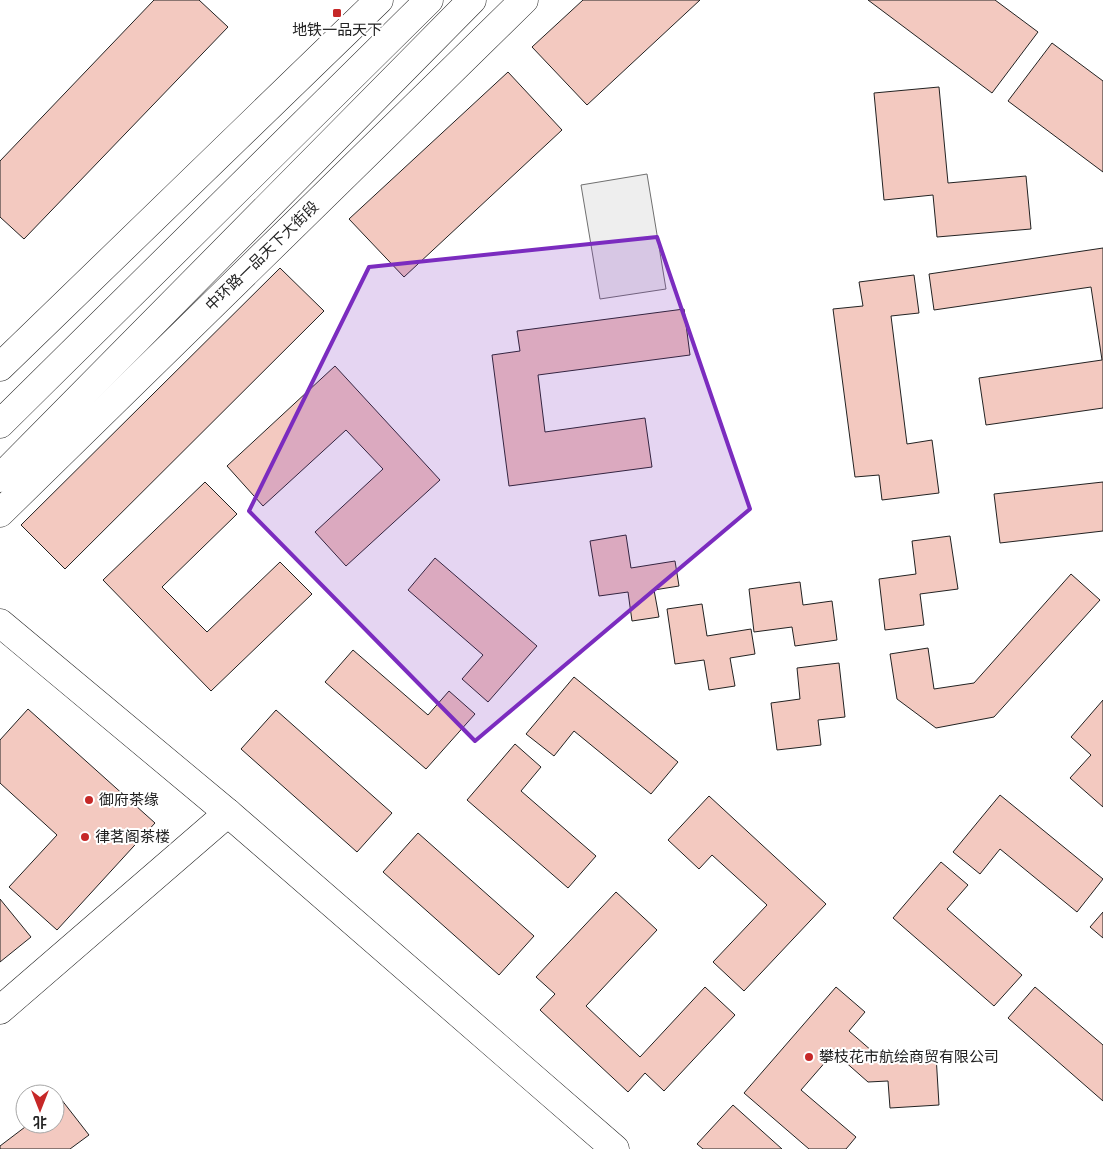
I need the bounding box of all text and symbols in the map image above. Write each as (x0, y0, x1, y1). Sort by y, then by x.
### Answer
marker: 地铁一品天下 (331, 7, 343, 19)
place label: 地铁一品天下 (292, 20, 382, 40)
street label: 中环路一品天下大街段 (201, 197, 323, 315)
place label: 御府茶缘 (99, 790, 159, 810)
marker: 御府茶缘 (83, 794, 95, 806)
place label: 律茗阁茶楼 (95, 827, 170, 847)
marker: 律茗阁茶楼 (79, 831, 91, 843)
place label: 攀枝花市航绘商贸有限公司 (819, 1047, 999, 1067)
marker: 攀枝花市航绘商贸有限公司 (803, 1051, 815, 1063)
north arrow (15, 1084, 65, 1134)
text: 北 (33, 1113, 47, 1131)

